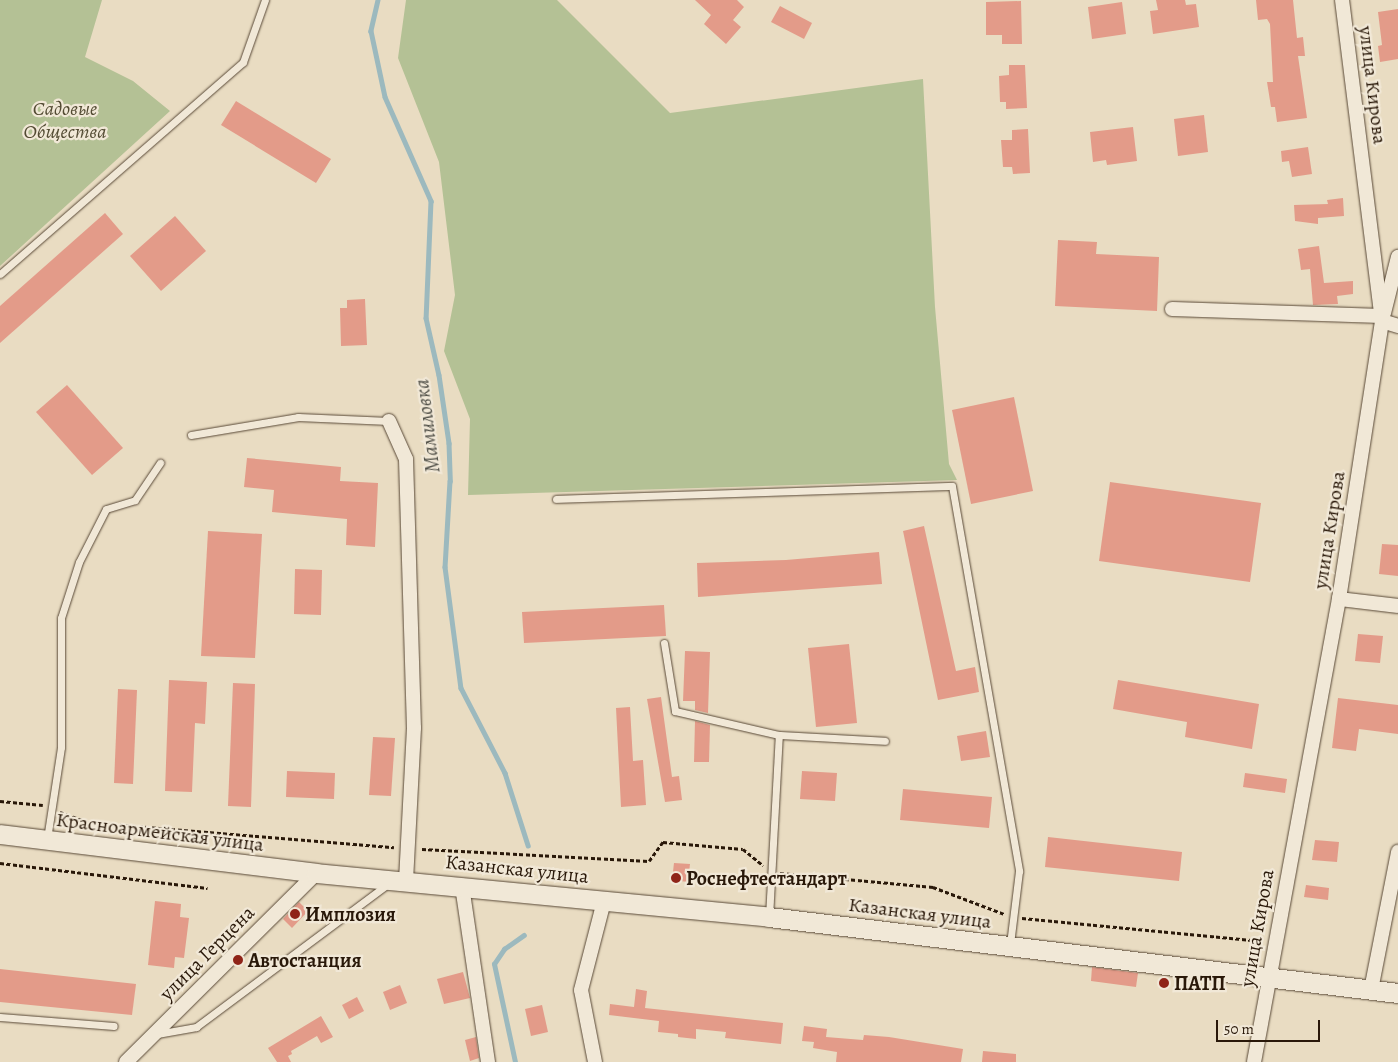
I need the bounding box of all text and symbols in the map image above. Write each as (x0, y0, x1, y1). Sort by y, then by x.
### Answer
street label: улица Кирова (1354, 25, 1392, 145)
park label: Садовые Общества (24, 96, 106, 143)
water label: Мамиловка (409, 378, 445, 474)
street label: улица Кирова (1308, 469, 1350, 591)
street label: Красноармейская улица (55, 807, 265, 857)
street label: Казанская улица (444, 850, 590, 888)
place label: Роснефтестандарт (686, 866, 847, 890)
street label: улица Кирова (1235, 867, 1279, 989)
marker: Роснефтестандарт (670, 872, 682, 884)
street label: Казанская улица (847, 892, 993, 934)
street label: улица Герцена (155, 901, 259, 1005)
place label: Имплозия (305, 902, 396, 926)
marker: Имплозия (289, 908, 301, 920)
place label: Автостанция (248, 948, 362, 972)
marker: Автостанция (232, 954, 244, 966)
place label: ПАТП (1174, 971, 1226, 995)
marker: ПАТП (1158, 977, 1170, 989)
scale bar (1218, 1010, 1322, 1042)
text: 50 m (1224, 1019, 1254, 1039)

